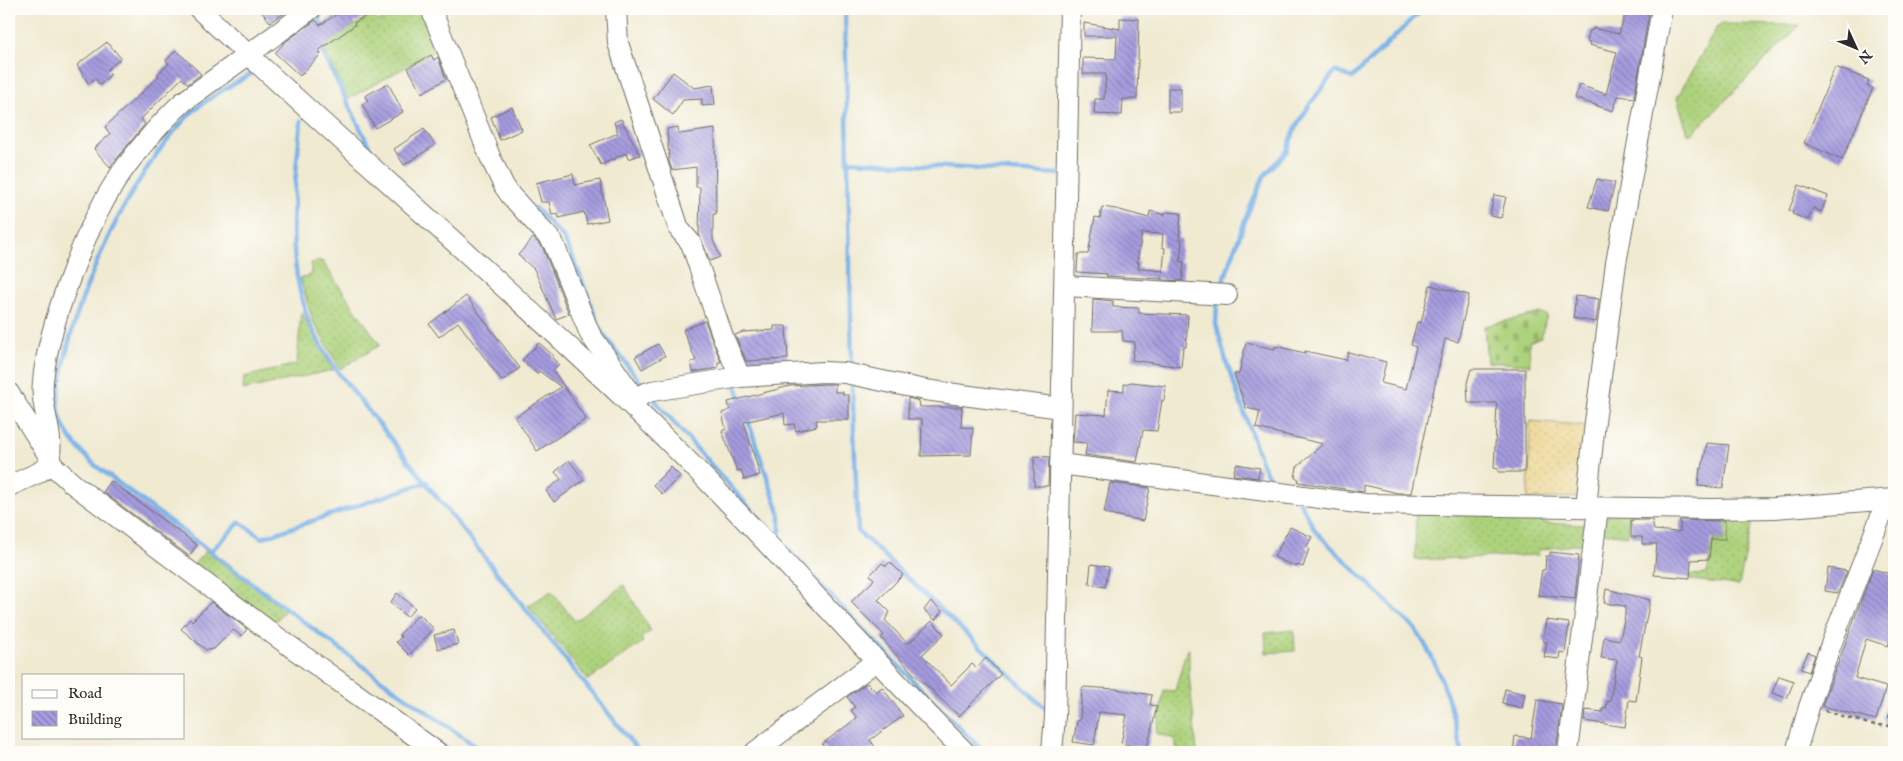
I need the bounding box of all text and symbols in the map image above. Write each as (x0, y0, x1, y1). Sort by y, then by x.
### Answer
north arrow (1830, 22, 1880, 72)
text: N (1854, 45, 1876, 67)
legend (22, 674, 185, 738)
text: Road (68, 684, 103, 703)
text: Building (68, 710, 123, 729)

